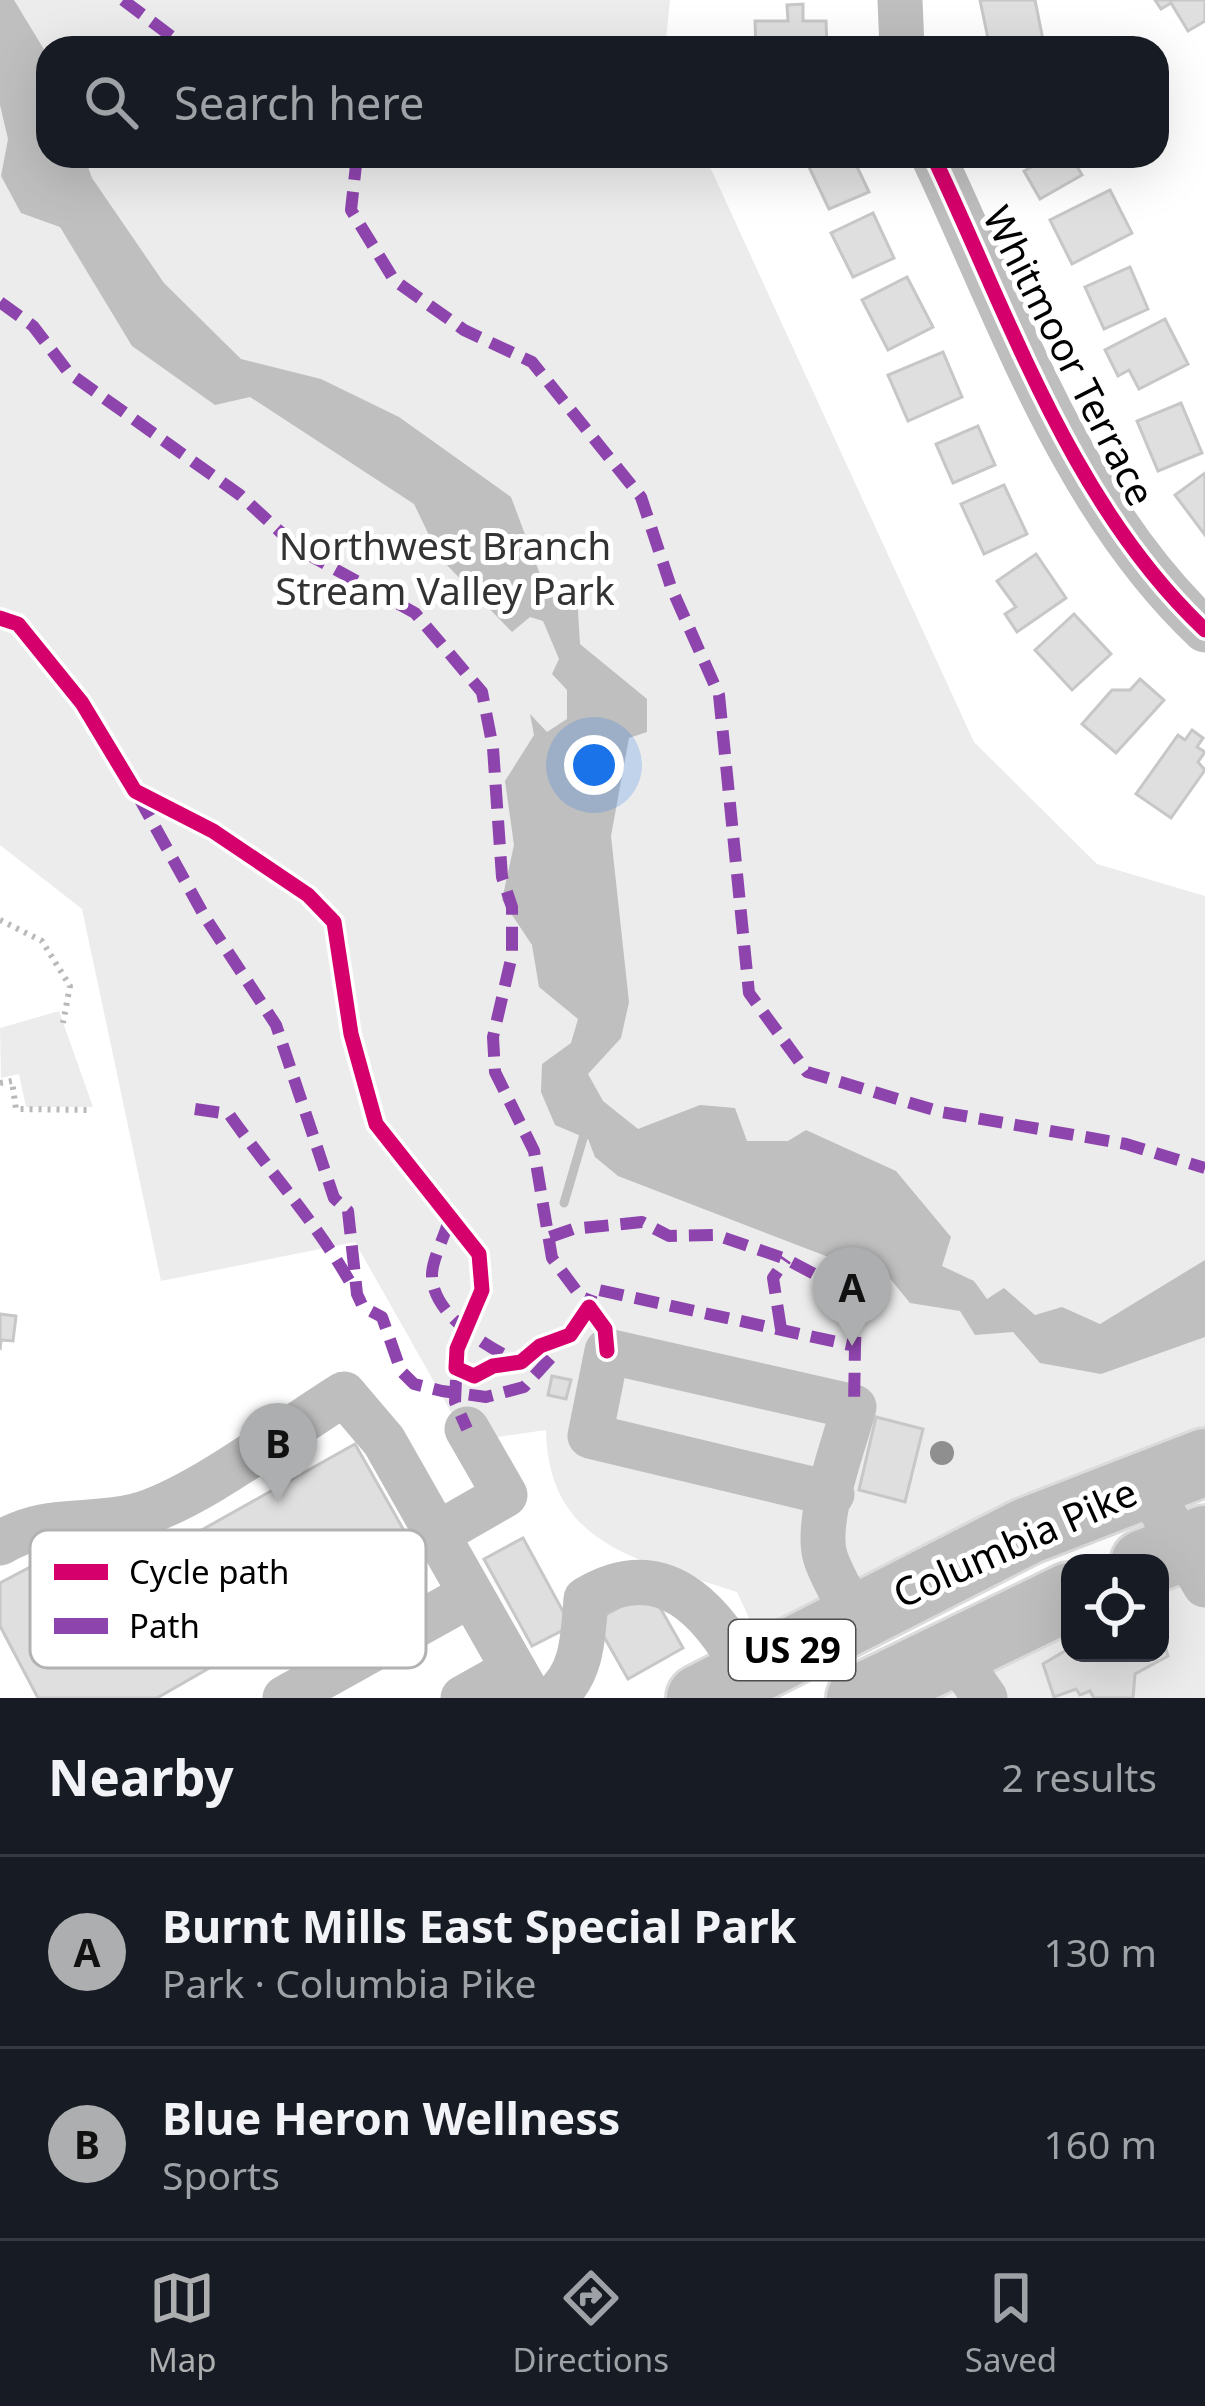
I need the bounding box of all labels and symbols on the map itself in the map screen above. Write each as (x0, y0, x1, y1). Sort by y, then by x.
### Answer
street label: Whitmoor Terrace (972, 197, 1169, 514)
park label: Northwest Branch Stream Valley Park (275, 518, 615, 616)
your location (564, 735, 624, 795)
pin: A (813, 1247, 891, 1346)
pin: B (239, 1403, 317, 1502)
street label: Columbia Pike (884, 1464, 1145, 1619)
legend (30, 1530, 426, 1668)
text: Cycle path (129, 1549, 289, 1594)
text: Path (129, 1603, 200, 1648)
road number: US 29 (729, 1620, 855, 1680)

